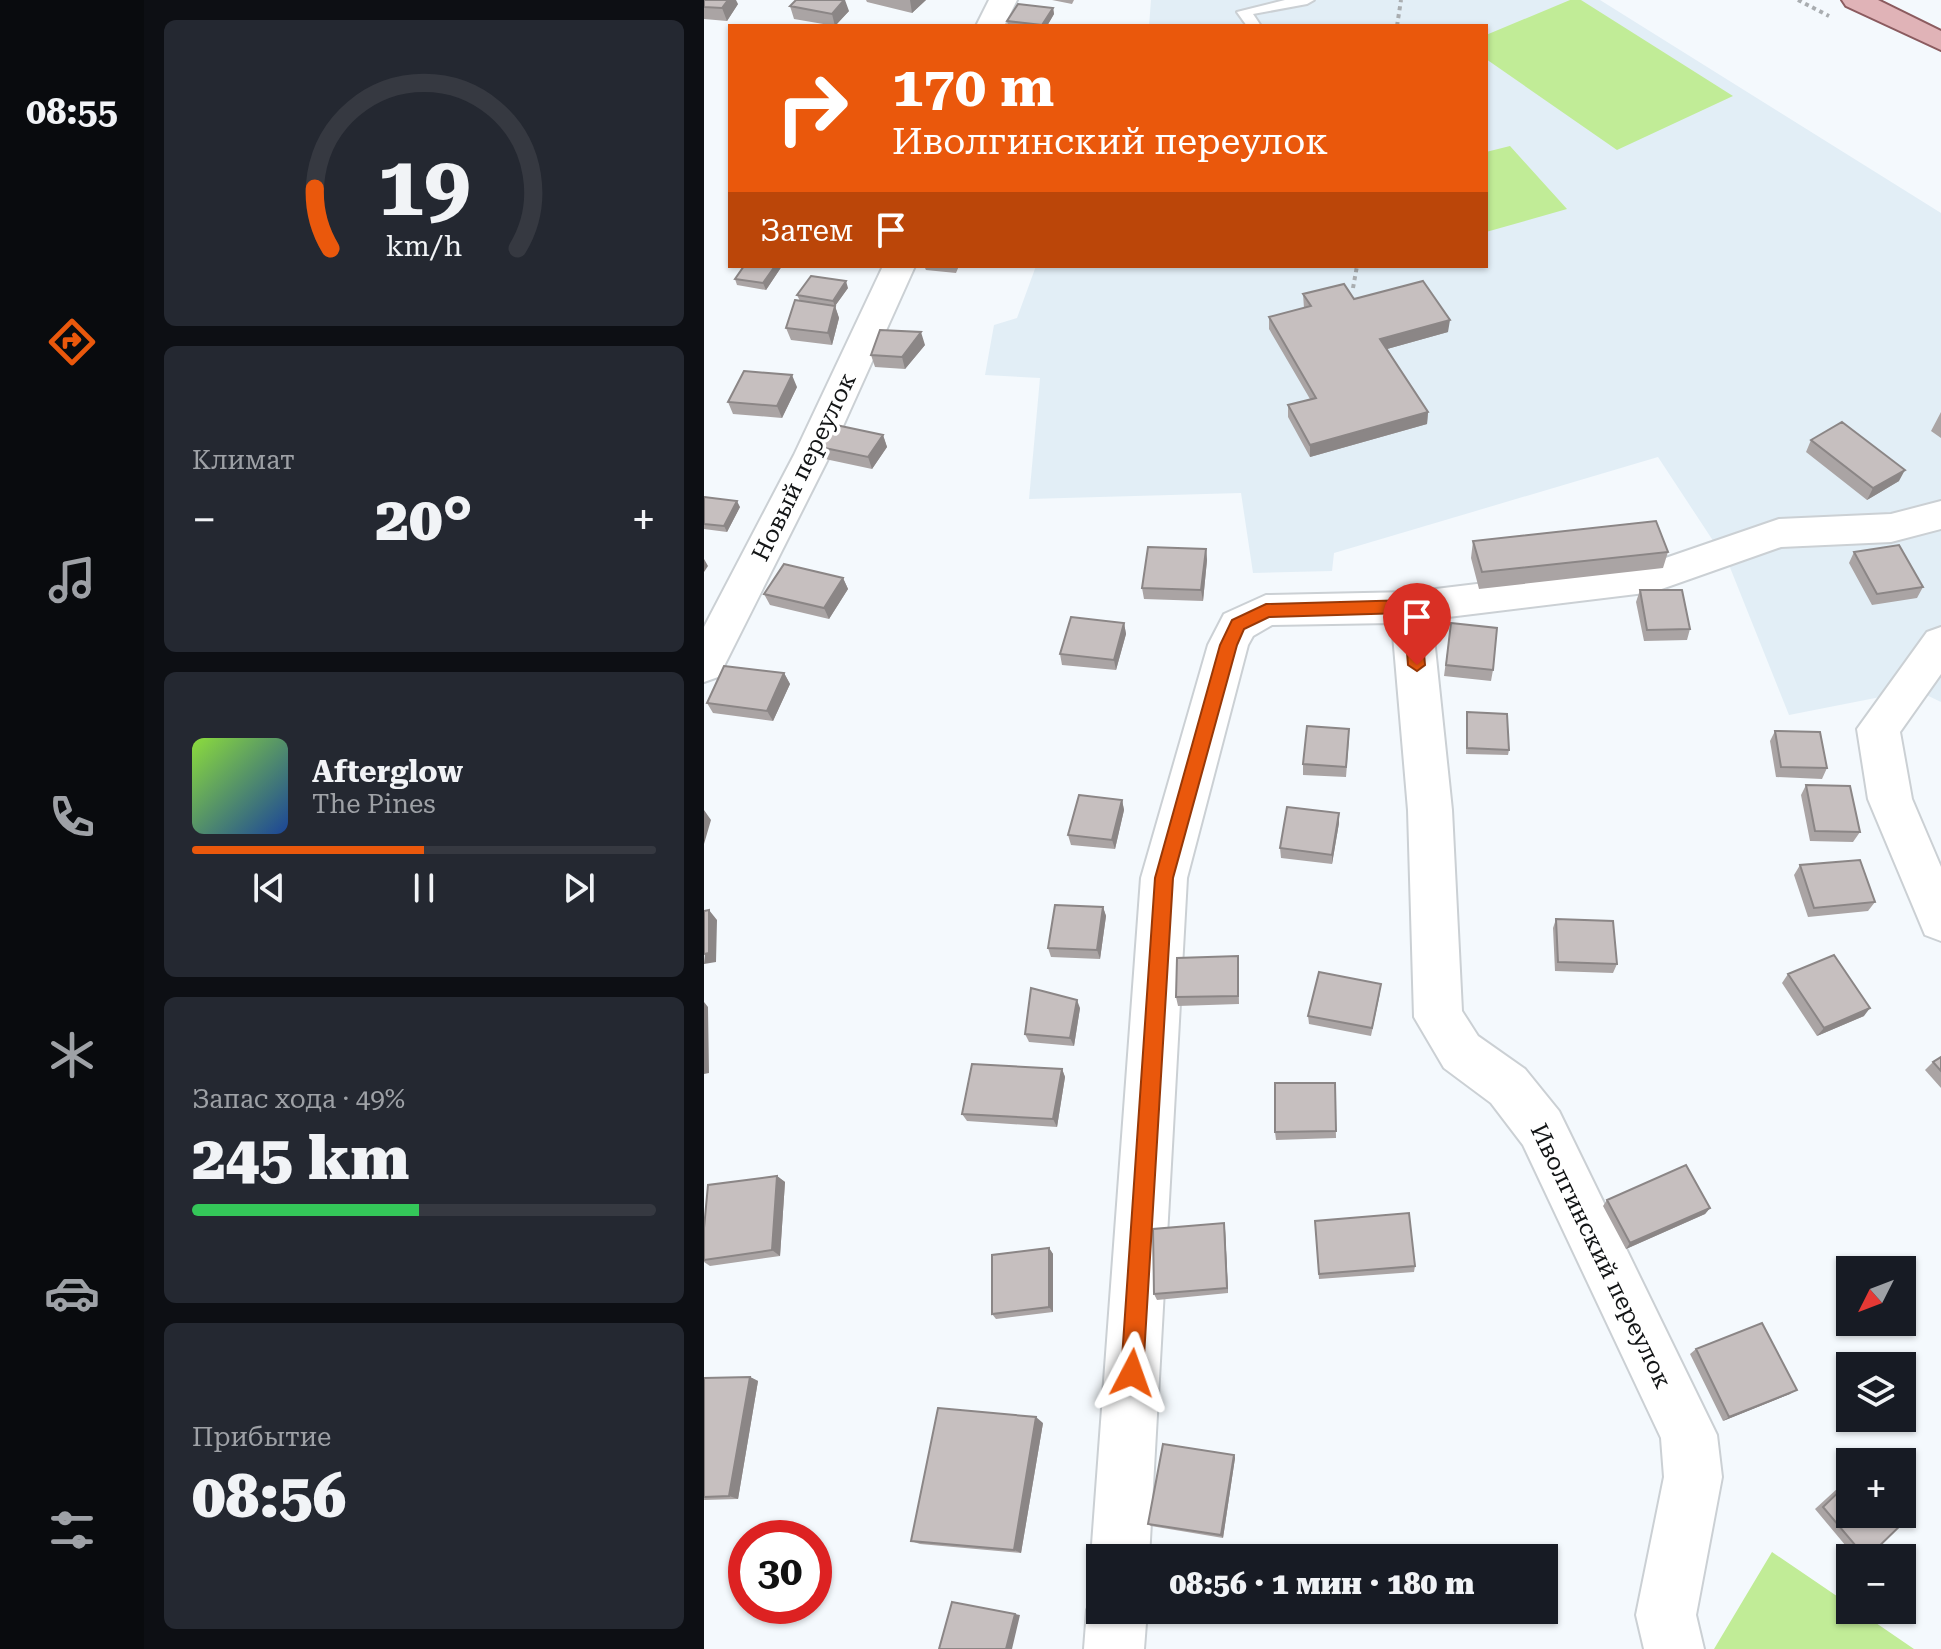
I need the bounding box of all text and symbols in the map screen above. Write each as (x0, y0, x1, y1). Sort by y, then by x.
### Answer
text: 170 m (892, 54, 1054, 120)
icon: right (760, 56, 864, 160)
text: 08:55 (26, 91, 118, 133)
text: Иволгинский переулок (892, 121, 1328, 163)
text: 19 (377, 137, 471, 234)
icon: arrive (869, 208, 913, 252)
text: Затем (760, 213, 853, 248)
text: km/h (386, 229, 462, 263)
icon: directions (44, 314, 100, 370)
street label: Новый переулок (746, 368, 862, 566)
text: Климат (192, 445, 295, 475)
text: 20° (375, 484, 473, 555)
text: − (192, 494, 217, 546)
text: + (631, 494, 656, 546)
icon: music (44, 552, 100, 608)
pin (1383, 583, 1451, 665)
icon: arrive (1395, 595, 1439, 639)
text: Afterglow (312, 754, 463, 789)
icon: phone (44, 789, 100, 845)
text: The Pines (312, 789, 436, 819)
icon: previous (247, 866, 291, 910)
icon: pause (402, 866, 446, 910)
icon: next (557, 866, 601, 910)
icon: climate (44, 1027, 100, 1083)
text: Запас хода · 49% (192, 1084, 405, 1114)
street label: Иволгинский переулок (1525, 1119, 1677, 1393)
text: 245 km (192, 1123, 409, 1194)
north arrow (1836, 1256, 1916, 1336)
map controls (1836, 1256, 1916, 1624)
icon: car (44, 1265, 100, 1321)
position arrow (1090, 1331, 1174, 1415)
button: layers (1836, 1352, 1916, 1432)
text: Прибытие (192, 1422, 331, 1452)
button: + (1836, 1448, 1916, 1528)
text: 08:56 (192, 1461, 346, 1532)
icon: filters (44, 1502, 100, 1558)
speed limit sign: 30 (728, 1520, 832, 1624)
button: − (1836, 1544, 1916, 1624)
text: 08:56 · 1 мин · 180 m (1170, 1566, 1474, 1601)

